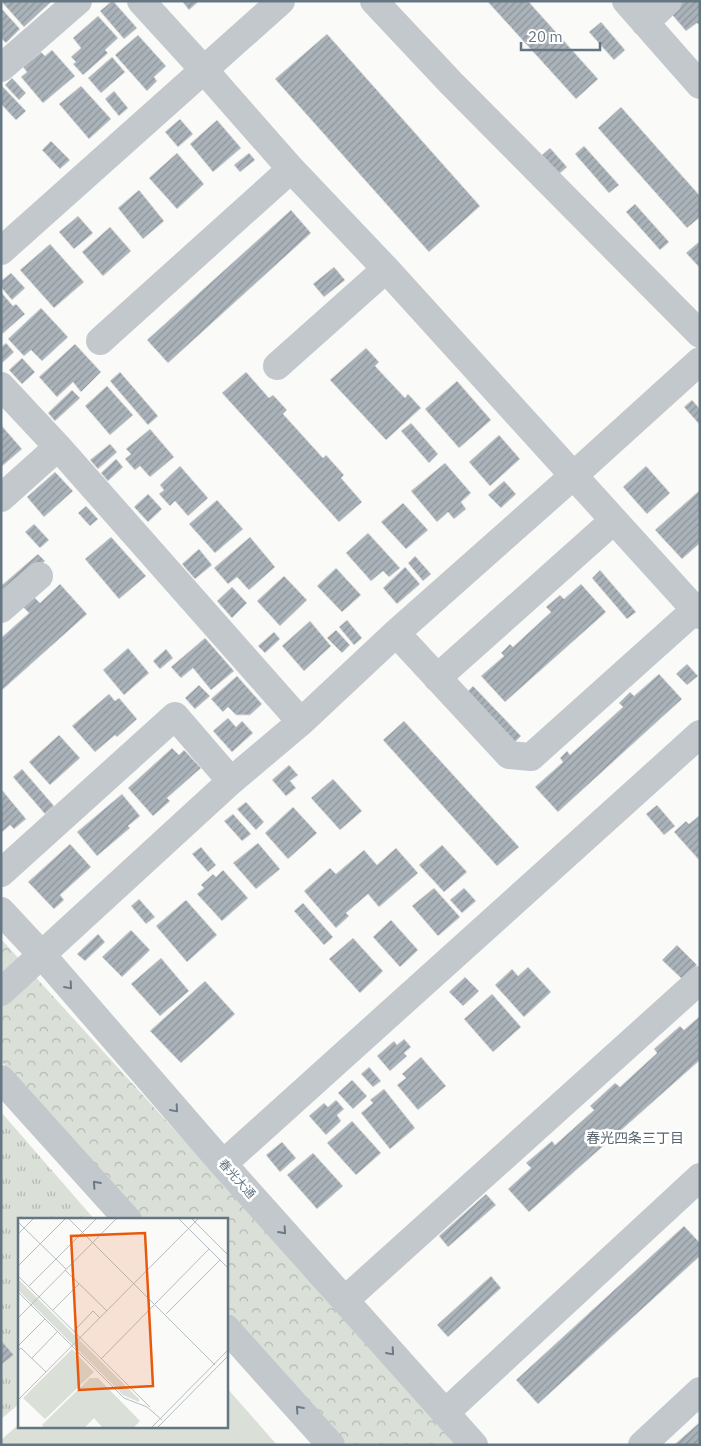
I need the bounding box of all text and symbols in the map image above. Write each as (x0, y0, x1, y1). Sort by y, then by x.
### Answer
scale bar (521, 20, 600, 52)
text: 20 m (528, 27, 563, 46)
one-way arrow (63, 981, 72, 990)
one-way arrow (170, 1103, 178, 1112)
district label: 春光四条三丁目 (586, 1129, 684, 1147)
street label: 春光大通 (216, 1156, 259, 1202)
one-way arrow (93, 1180, 102, 1189)
inset map (18, 1218, 228, 1428)
one-way arrow (277, 1225, 286, 1234)
one-way arrow (385, 1347, 394, 1356)
one-way arrow (296, 1405, 305, 1414)

